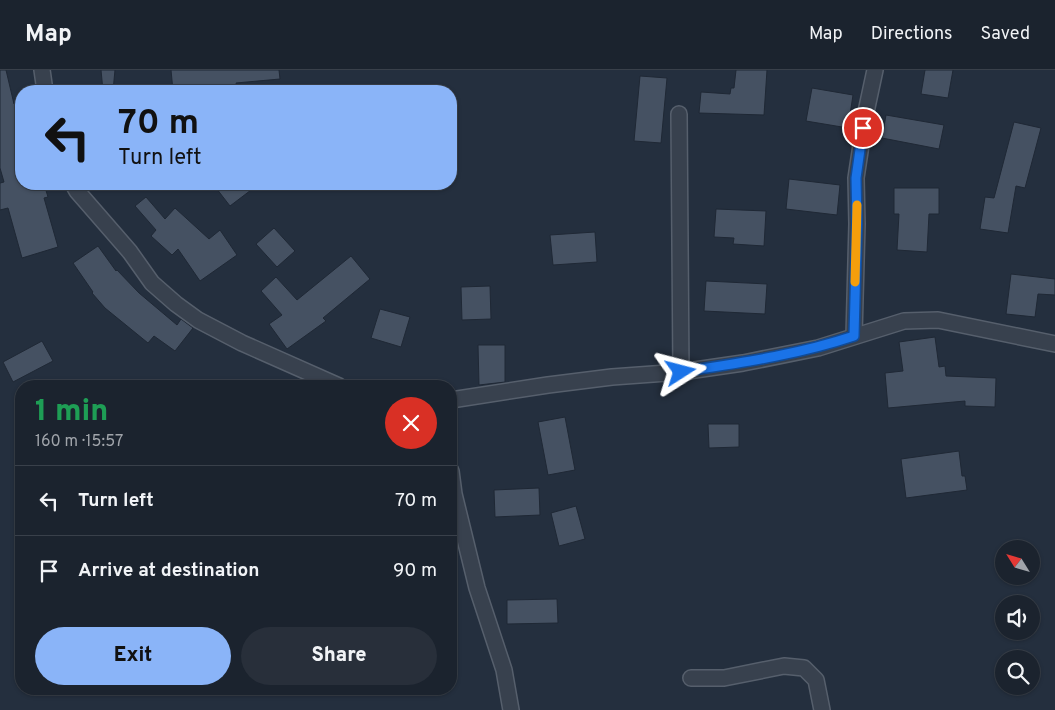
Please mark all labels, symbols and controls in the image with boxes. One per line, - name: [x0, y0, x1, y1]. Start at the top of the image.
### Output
- text: Map: [25, 20, 72, 50]
- text: Map: [809, 23, 843, 46]
- text: Directions: [871, 23, 953, 46]
- text: Saved: [981, 23, 1030, 46]
- text: 70 m: [118, 102, 199, 146]
- icon: left: [35, 105, 100, 170]
- pin: [842, 107, 884, 149]
- icon: arrive: [849, 114, 877, 142]
- text: Turn left: [118, 145, 201, 172]
- position arrow: [654, 345, 706, 397]
- text: 1 min: [35, 394, 108, 431]
- button: close: [385, 397, 437, 449]
- text: 160 m · 15:57: [35, 432, 123, 452]
- icon: left: [35, 487, 63, 515]
- text: Turn left: [78, 489, 154, 513]
- text: 70 m: [395, 489, 437, 513]
- north arrow: [995, 540, 1040, 585]
- map controls: [995, 540, 1040, 695]
- icon: arrive: [35, 557, 63, 585]
- text: Arrive at destination: [78, 559, 259, 583]
- text: 90 m: [393, 559, 437, 583]
- button: sound: [995, 595, 1040, 640]
- button: Exit: [35, 627, 231, 685]
- button: Share: [241, 627, 437, 685]
- button: search: [995, 650, 1040, 695]

